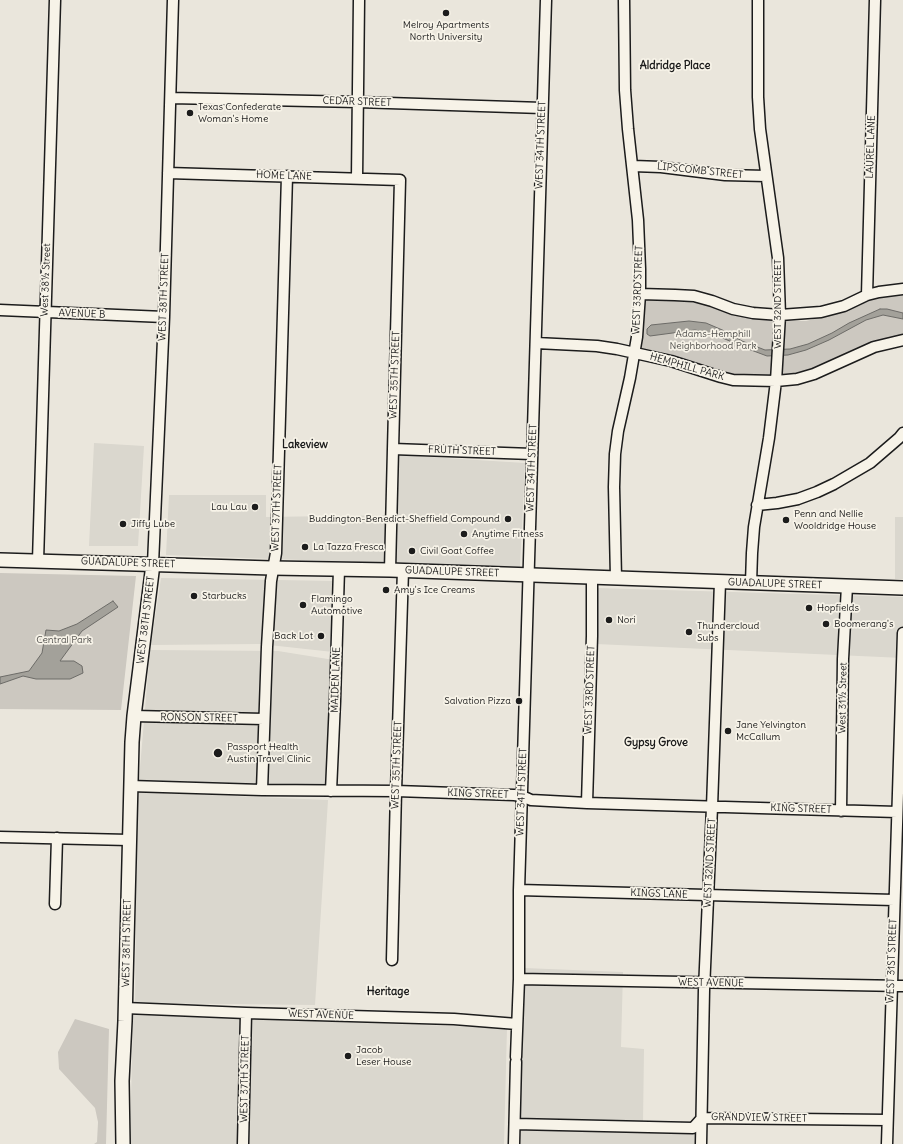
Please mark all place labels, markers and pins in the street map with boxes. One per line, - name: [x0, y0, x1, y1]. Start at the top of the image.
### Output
- marker: Melroy Apartments North University: [441, 8, 451, 18]
- place label: Melroy Apartments North University: [403, 19, 489, 42]
- place label: Texas Confederate Woman's Home: [198, 101, 281, 124]
- marker: Texas Confederate Woman's Home: [185, 108, 195, 118]
- place label: Lau Lau: [211, 501, 247, 513]
- marker: Lau Lau: [250, 502, 260, 512]
- place label: Penn and Nellie Wooldridge House: [794, 508, 876, 532]
- place label: Buddington-Benedict-Sheffield Compound: [309, 513, 500, 525]
- marker: Buddington-Benedict-Sheffield Compound: [503, 514, 513, 524]
- marker: Penn and Nellie Wooldridge House: [781, 515, 791, 525]
- place label: Jiffy Lube: [131, 518, 175, 530]
- marker: Jiffy Lube: [118, 519, 128, 529]
- place label: Anytime Fitness: [472, 528, 544, 540]
- marker: Anytime Fitness: [459, 529, 469, 539]
- place label: La Tazza Fresca: [313, 541, 384, 553]
- marker: La Tazza Fresca: [300, 542, 310, 552]
- place label: Civil Goat Coffee: [420, 545, 494, 557]
- marker: Civil Goat Coffee: [407, 546, 417, 556]
- place label: Amy's Ice Creams: [394, 584, 475, 596]
- marker: Amy's Ice Creams: [381, 585, 391, 595]
- place label: Starbucks: [202, 590, 247, 602]
- marker: Starbucks: [189, 591, 199, 601]
- place label: Flamingo Automotive: [311, 593, 362, 616]
- marker: Flamingo Automotive: [298, 600, 308, 610]
- place label: Hopfields: [817, 602, 859, 614]
- marker: Hopfields: [804, 603, 814, 613]
- place label: Nori: [617, 614, 636, 626]
- marker: Nori: [604, 615, 614, 625]
- place label: Boomerang's: [834, 618, 893, 630]
- marker: Boomerang's: [821, 619, 831, 629]
- place label: Thundercloud Subs: [697, 620, 759, 644]
- marker: Thundercloud Subs: [684, 627, 694, 637]
- place label: Back Lot: [274, 630, 313, 642]
- marker: Back Lot: [316, 631, 326, 641]
- place label: Salvation Pizza: [444, 695, 511, 707]
- marker: Salvation Pizza: [514, 696, 524, 706]
- place label: Jane Yelvington McCallum: [736, 719, 806, 742]
- marker: Jane Yelvington McCallum: [723, 726, 733, 736]
- place label: Passport Health Austin Travel Clinic: [227, 741, 311, 764]
- marker: Passport Health Austin Travel Clinic: [212, 747, 224, 759]
- place label: Jacob Leser House: [356, 1044, 411, 1068]
- marker: Jacob Leser House: [343, 1051, 353, 1061]

